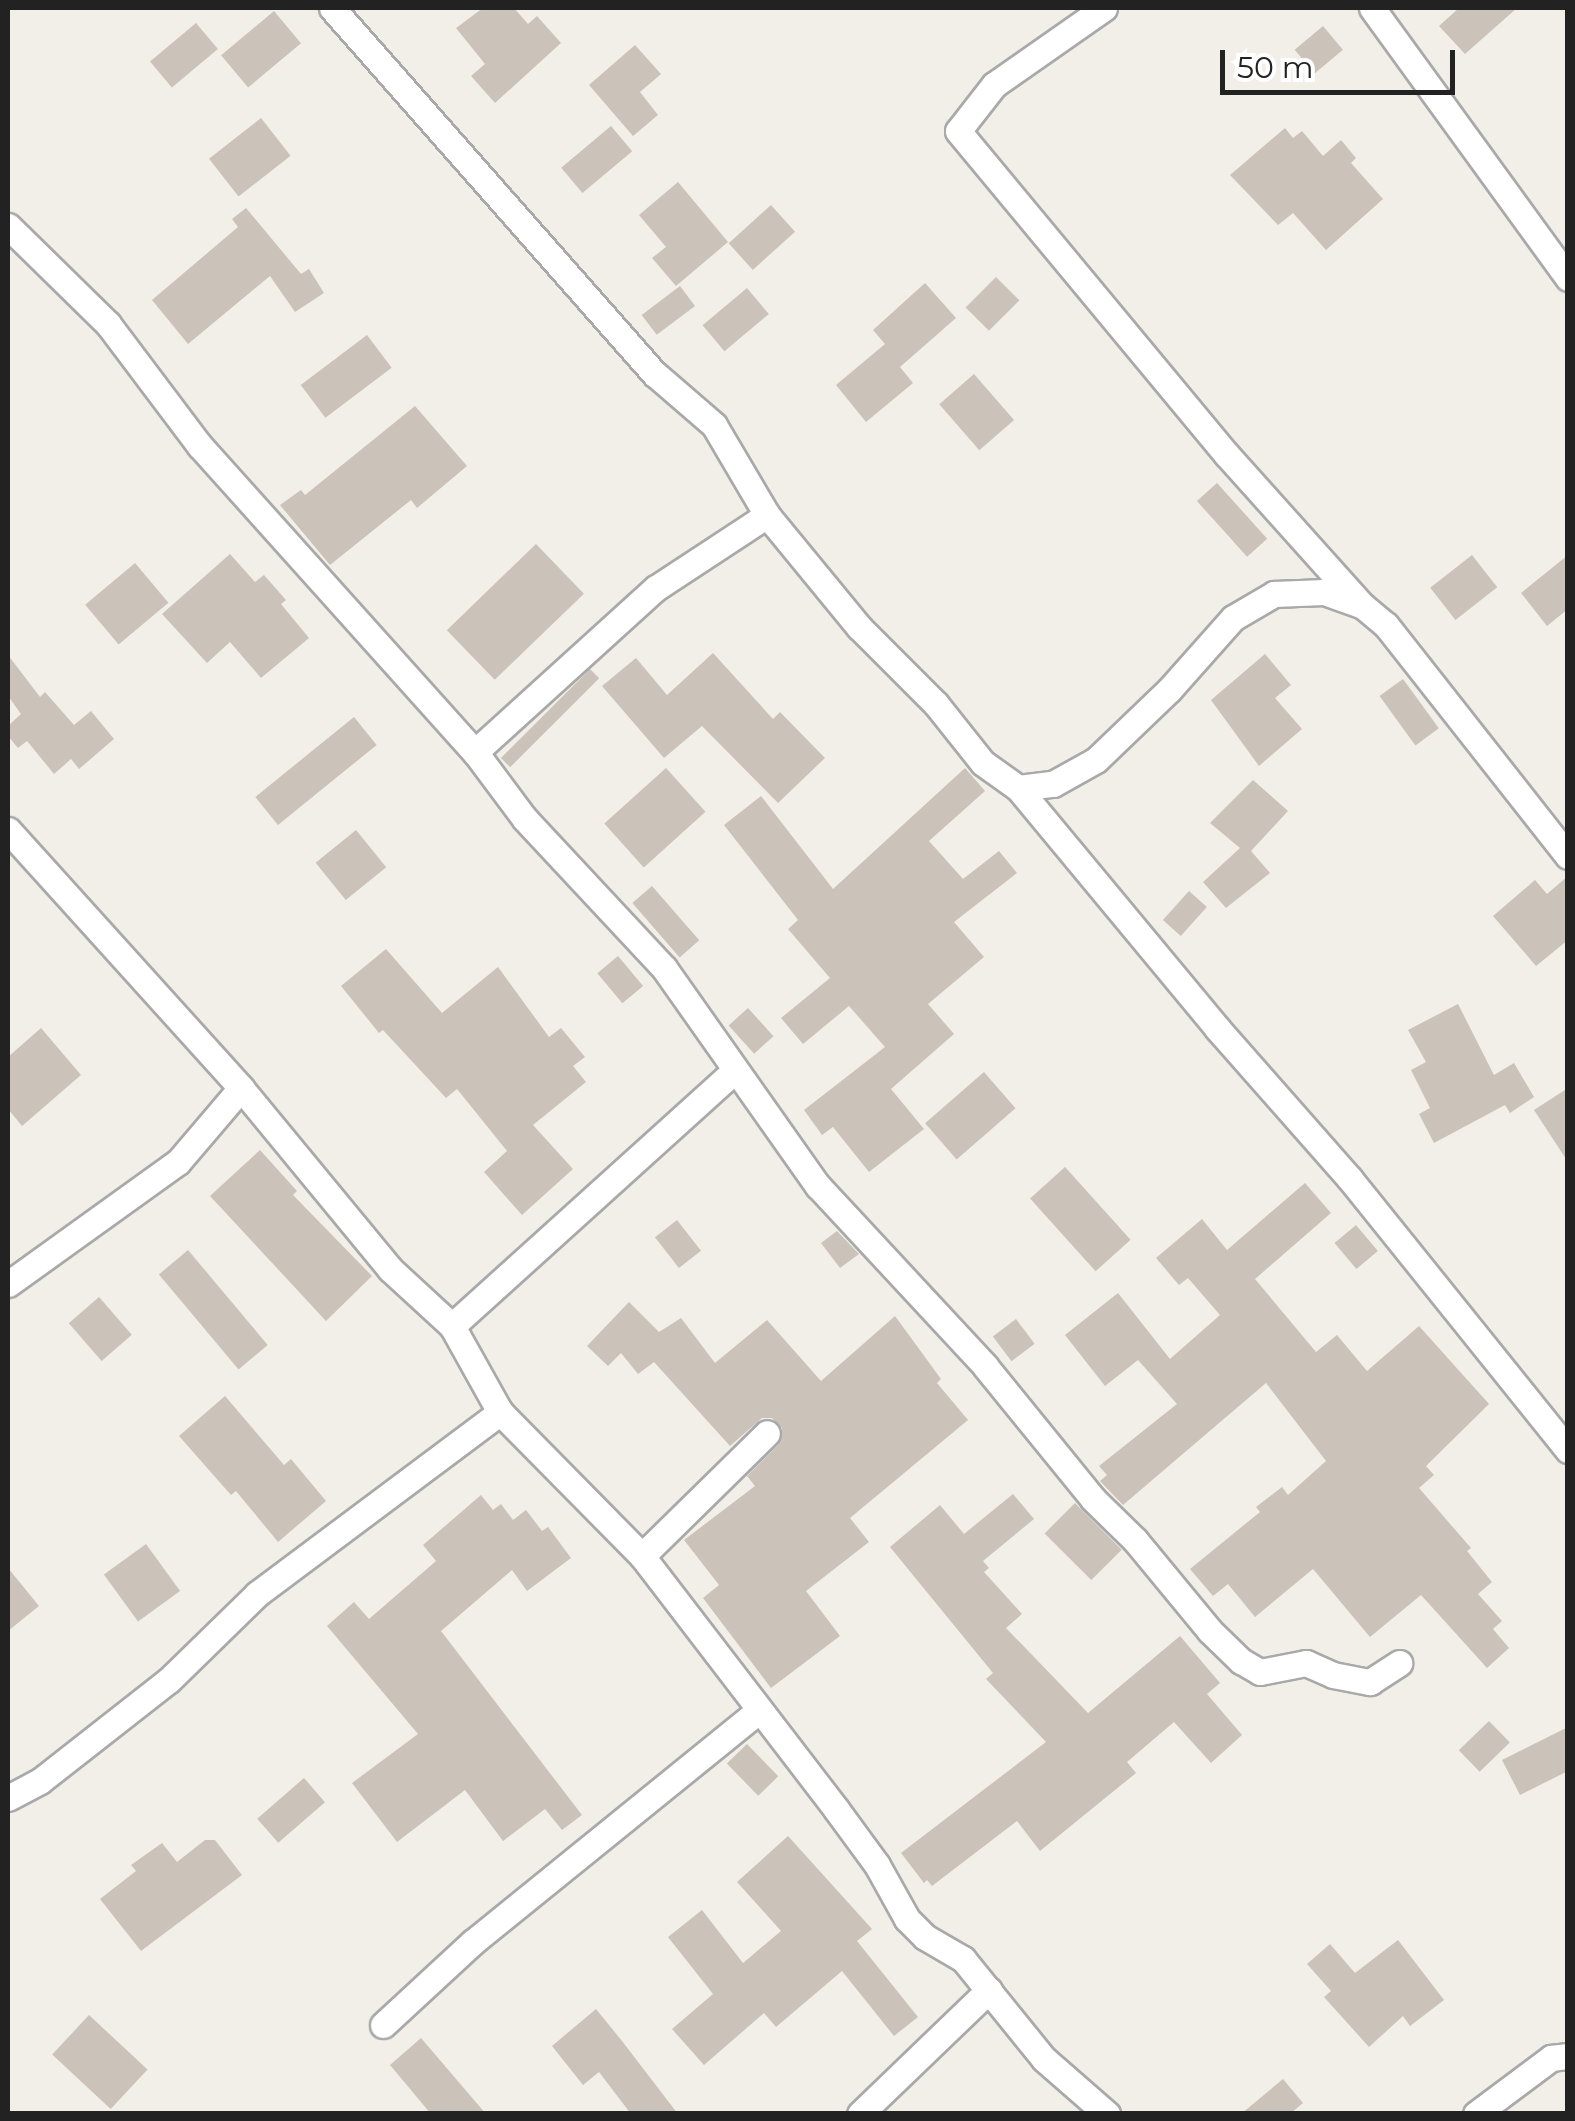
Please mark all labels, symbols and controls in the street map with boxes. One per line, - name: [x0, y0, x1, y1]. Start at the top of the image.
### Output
- scale bar: [1225, 30, 1460, 92]
- text: 50 m: [1237, 49, 1314, 86]

